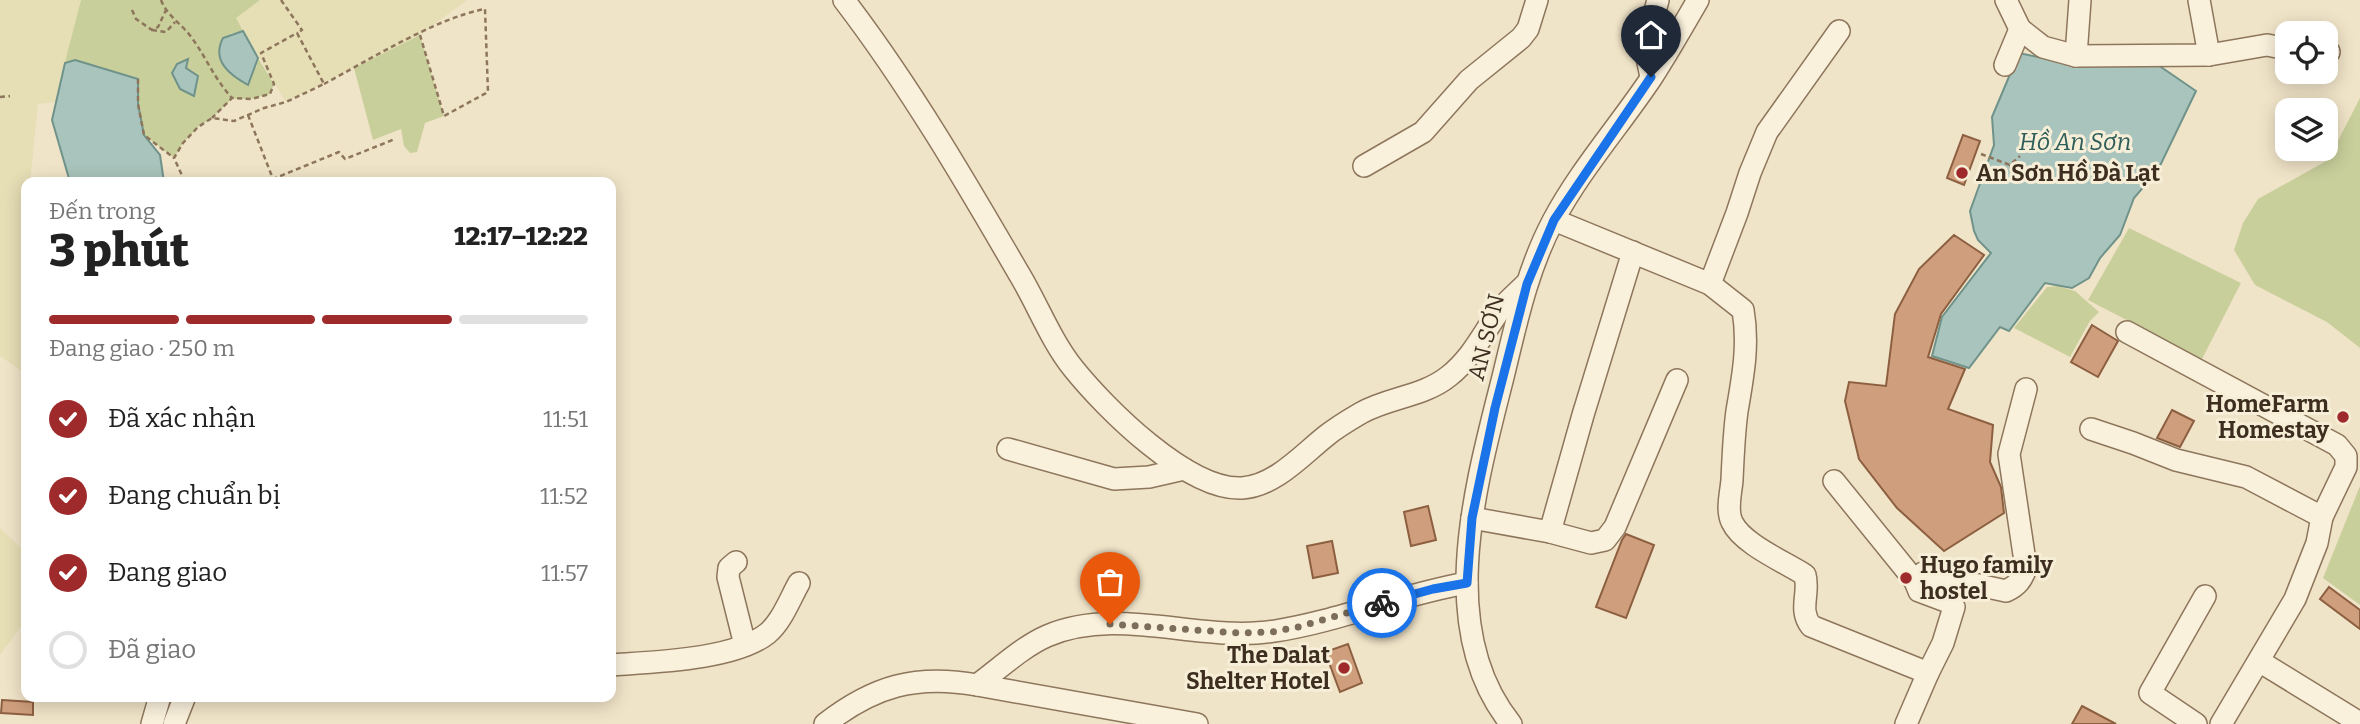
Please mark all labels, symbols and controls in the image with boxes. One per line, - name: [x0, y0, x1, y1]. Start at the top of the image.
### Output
- pin: [1621, 5, 1681, 77]
- icon: home: [1632, 16, 1670, 54]
- map controls: [2275, 21, 2338, 161]
- button: locate: [2275, 21, 2338, 84]
- button: layers: [2275, 98, 2338, 161]
- water label: Hồ An Sơn: [2019, 128, 2131, 156]
- place label: An Sơn Hồ Đà Lạt: [1976, 158, 2160, 187]
- marker: An Sơn Hồ Đà Lạt: [1954, 165, 1970, 181]
- text: Đến trong: [49, 197, 156, 225]
- text: 12:17–12:22: [454, 221, 588, 252]
- text: 3 phút: [49, 223, 189, 278]
- street label: AN SƠN: [1462, 291, 1510, 383]
- text: Đang giao · 250 m: [49, 334, 235, 362]
- place label: HomeFarm Homestay: [2205, 390, 2329, 444]
- icon: check: [49, 400, 87, 438]
- text: Đã xác nhận: [108, 403, 255, 434]
- text: 11:51: [543, 405, 588, 433]
- marker: HomeFarm Homestay: [2335, 409, 2351, 425]
- icon: check: [49, 477, 87, 515]
- text: Đang chuẩn bị: [108, 480, 280, 511]
- text: 11:52: [540, 482, 588, 510]
- place label: Hugo family hostel: [1920, 551, 2053, 605]
- pin: [1080, 552, 1140, 624]
- icon: check: [49, 554, 87, 592]
- text: Đang giao: [108, 557, 227, 588]
- text: 11:57: [541, 559, 588, 587]
- icon: bag: [1091, 563, 1129, 601]
- courier: [1347, 568, 1417, 638]
- marker: Hugo family hostel: [1898, 570, 1914, 586]
- icon: bike: [1363, 584, 1401, 622]
- text: Đã giao: [108, 634, 196, 665]
- place label: The Dalat Shelter Hotel: [1186, 641, 1330, 695]
- marker: The Dalat Shelter Hotel: [1336, 660, 1352, 676]

